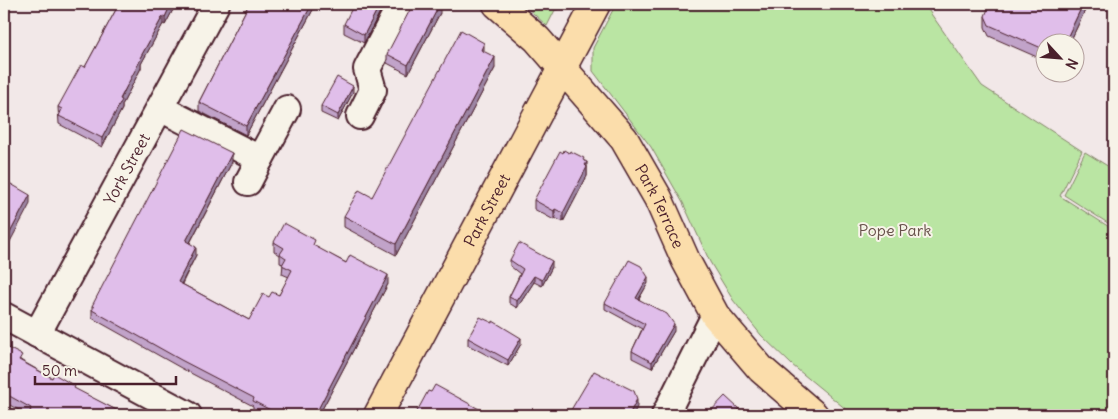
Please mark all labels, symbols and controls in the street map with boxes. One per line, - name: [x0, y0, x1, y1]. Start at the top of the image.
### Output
- north arrow: [1036, 32, 1086, 82]
- text: N: [1061, 55, 1082, 72]
- street label: York Street: [99, 129, 154, 208]
- street label: Park Terrace: [631, 161, 689, 251]
- street label: Park Street: [459, 170, 514, 250]
- park label: Pope Park: [859, 220, 931, 240]
- scale bar: [35, 354, 176, 386]
- text: 50 m: [42, 361, 77, 380]

